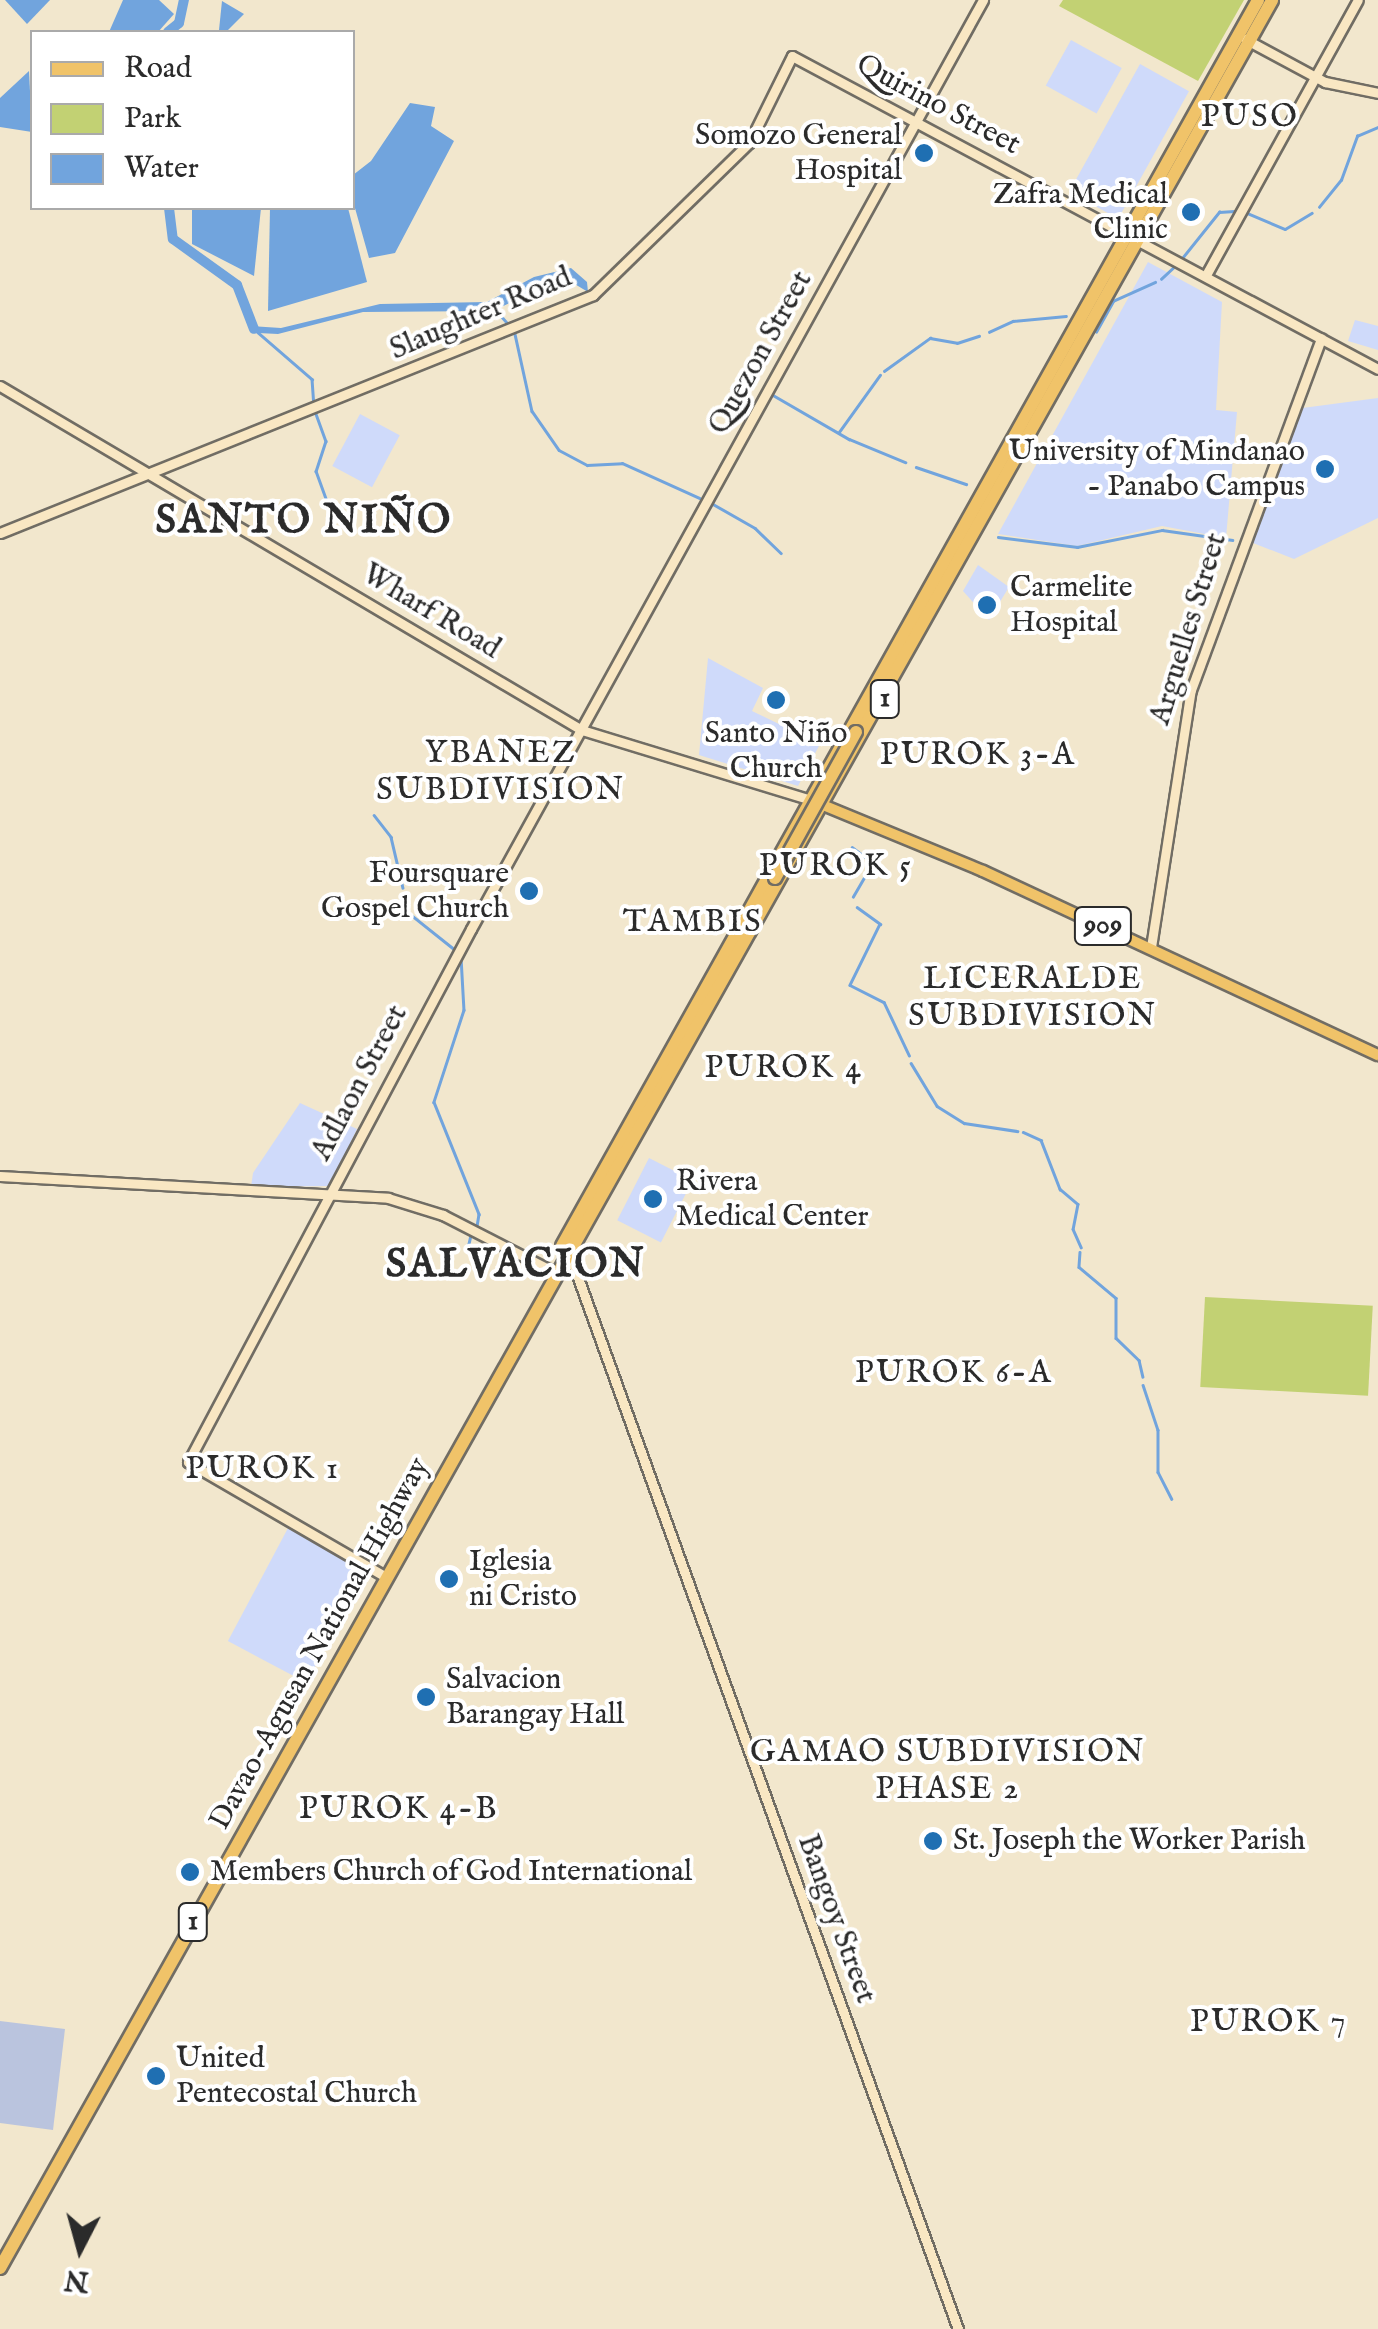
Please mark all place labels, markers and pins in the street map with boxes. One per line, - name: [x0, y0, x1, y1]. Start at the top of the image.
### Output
- place label: Somozo General Hospital: [695, 118, 902, 188]
- marker: Somozo General Hospital: [911, 140, 937, 166]
- place label: Zafra Medical Clinic: [993, 177, 1168, 248]
- marker: Zafra Medical Clinic: [1178, 199, 1204, 225]
- place label: University of Mindanao - Panabo Campus: [1009, 434, 1305, 504]
- marker: University of Mindanao - Panabo Campus: [1314, 458, 1336, 480]
- place label: Carmelite Hospital: [1010, 570, 1132, 640]
- marker: Carmelite Hospital: [974, 592, 1000, 618]
- marker: Santo Niño Church: [765, 689, 787, 711]
- place label: Santo Niño Church: [704, 716, 848, 786]
- place label: Foursquare Gospel Church: [321, 856, 509, 926]
- marker: Foursquare Gospel Church: [518, 880, 540, 902]
- place label: Rivera Medical Center: [676, 1164, 868, 1234]
- marker: Rivera Medical Center: [640, 1186, 666, 1212]
- place label: Iglesia ni Cristo: [469, 1544, 577, 1614]
- marker: Iglesia ni Cristo: [438, 1568, 460, 1590]
- place label: Salvacion Barangay Hall: [446, 1662, 624, 1732]
- marker: Salvacion Barangay Hall: [415, 1686, 437, 1708]
- place label: St. Joseph the Worker Parish: [953, 1823, 1306, 1859]
- marker: St. Joseph the Worker Parish: [922, 1830, 944, 1852]
- place label: Members Church of God International: [210, 1854, 692, 1890]
- marker: Members Church of God International: [179, 1861, 201, 1883]
- place label: United Pentecostal Church: [176, 2041, 417, 2112]
- marker: United Pentecostal Church: [145, 2065, 167, 2087]

